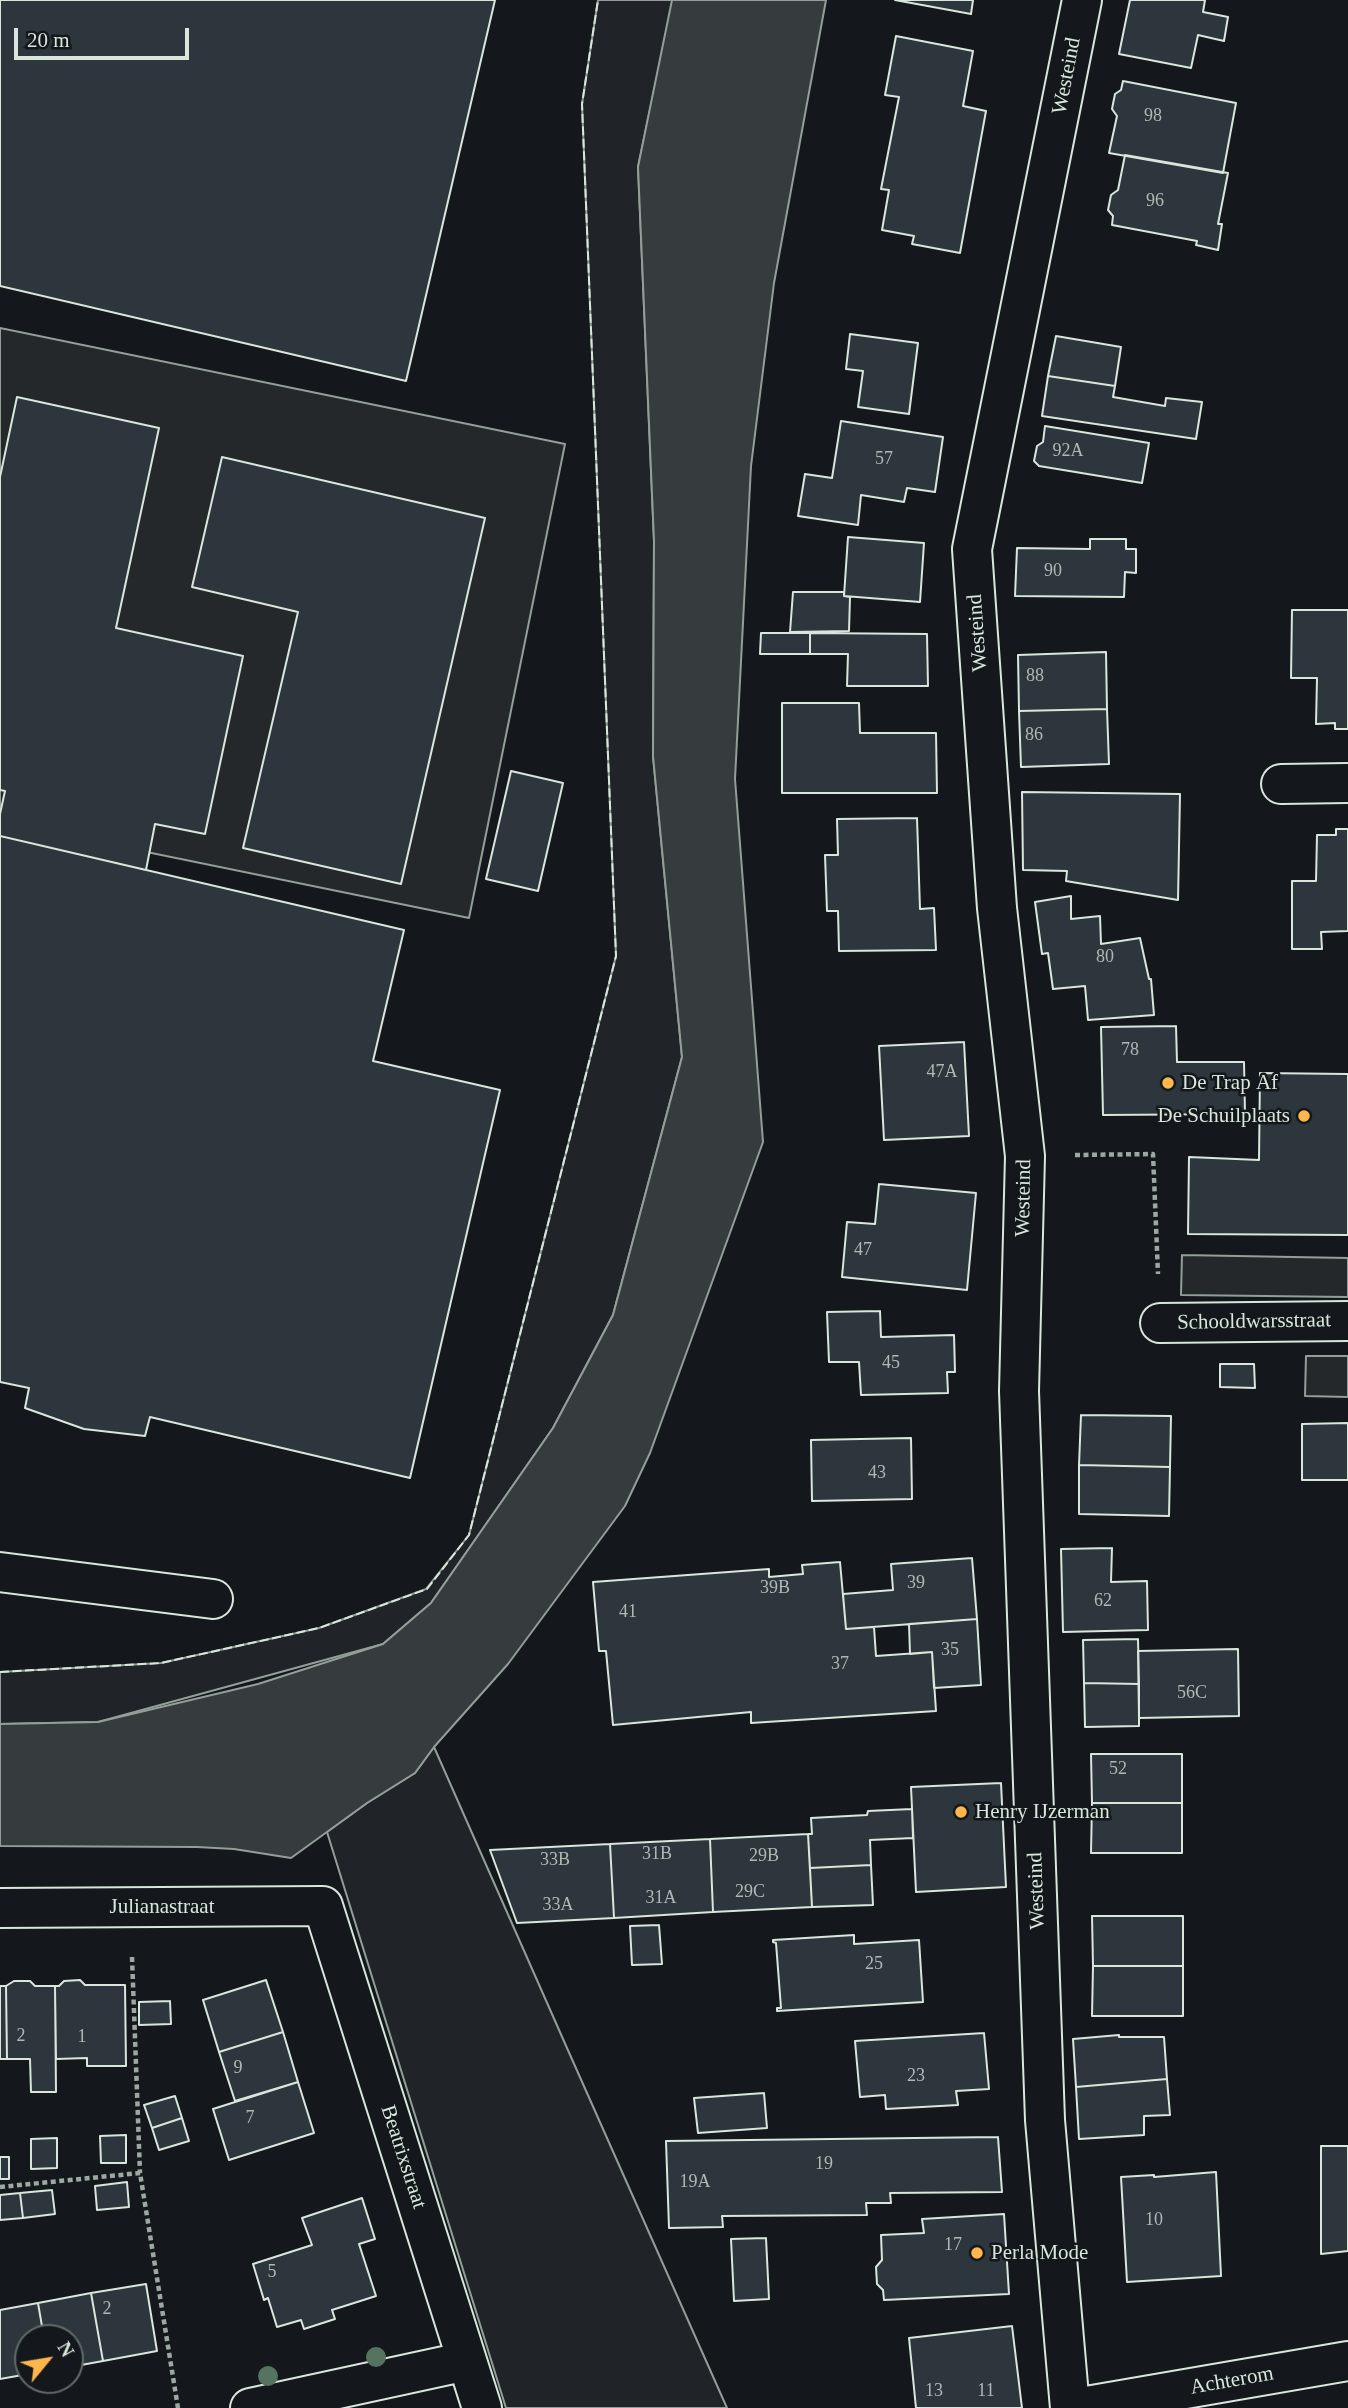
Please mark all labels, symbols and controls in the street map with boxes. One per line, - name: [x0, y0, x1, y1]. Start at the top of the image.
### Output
- scale bar: [18, 14, 192, 58]
- text: 20 m: [27, 28, 70, 52]
- street label: Westeind: [1047, 35, 1087, 117]
- house number: 98: [1144, 105, 1162, 127]
- house number: 96: [1146, 190, 1164, 212]
- house number: 92A: [1053, 440, 1083, 462]
- house number: 57: [875, 448, 893, 470]
- house number: 90: [1044, 560, 1062, 582]
- street label: Westeind: [963, 593, 993, 673]
- house number: 88: [1026, 665, 1044, 687]
- house number: 86: [1025, 724, 1043, 746]
- house number: 80: [1096, 946, 1114, 968]
- house number: 78: [1121, 1039, 1139, 1061]
- house number: 47A: [927, 1061, 957, 1083]
- place label: De Trap Af: [1182, 1070, 1278, 1096]
- marker: De Trap Af: [1160, 1075, 1176, 1091]
- place label: De Schuilplaats: [1158, 1103, 1290, 1129]
- marker: De Schuilplaats: [1296, 1108, 1312, 1124]
- street label: Westeind: [1011, 1159, 1037, 1237]
- house number: 47: [854, 1239, 872, 1261]
- street label: Schooldwarsstraat: [1177, 1308, 1331, 1336]
- house number: 45: [882, 1352, 900, 1374]
- house number: 43: [868, 1462, 886, 1484]
- house number: 39: [907, 1572, 925, 1594]
- house number: 39B: [760, 1577, 790, 1599]
- house number: 62: [1094, 1590, 1112, 1612]
- house number: 41: [619, 1601, 637, 1623]
- house number: 35: [941, 1639, 959, 1661]
- house number: 37: [831, 1653, 849, 1675]
- house number: 56C: [1177, 1682, 1207, 1704]
- house number: 52: [1109, 1758, 1127, 1780]
- place label: Henry IJzerman: [975, 1799, 1110, 1825]
- marker: Henry IJzerman: [953, 1804, 969, 1820]
- house number: 31B: [642, 1843, 672, 1865]
- house number: 29B: [749, 1845, 779, 1867]
- house number: 33B: [540, 1849, 570, 1871]
- street label: Westeind: [1023, 1852, 1051, 1930]
- house number: 29C: [735, 1881, 765, 1903]
- house number: 31A: [646, 1887, 676, 1909]
- street label: Julianastraat: [110, 1894, 214, 1920]
- house number: 33A: [543, 1894, 573, 1916]
- house number: 25: [865, 1953, 883, 1975]
- house number: 2: [16, 2025, 26, 2047]
- house number: 1: [78, 2026, 86, 2048]
- house number: 9: [233, 2057, 243, 2079]
- house number: 23: [907, 2065, 925, 2087]
- street label: Beatrixstraat: [374, 2102, 432, 2212]
- house number: 7: [246, 2107, 255, 2129]
- house number: 19: [815, 2153, 833, 2175]
- house number: 19A: [680, 2171, 710, 2193]
- house number: 10: [1145, 2209, 1163, 2231]
- house number: 17: [944, 2234, 962, 2256]
- place label: Perla Mode: [991, 2240, 1088, 2266]
- marker: Perla Mode: [969, 2245, 985, 2261]
- house number: 5: [267, 2261, 276, 2283]
- house number: 2: [103, 2298, 112, 2320]
- north arrow: [14, 2324, 84, 2394]
- text: N: [53, 2338, 78, 2360]
- street label: Achterom: [1188, 2361, 1276, 2401]
- house number: 13: [925, 2380, 943, 2402]
- house number: 11: [977, 2380, 995, 2402]

